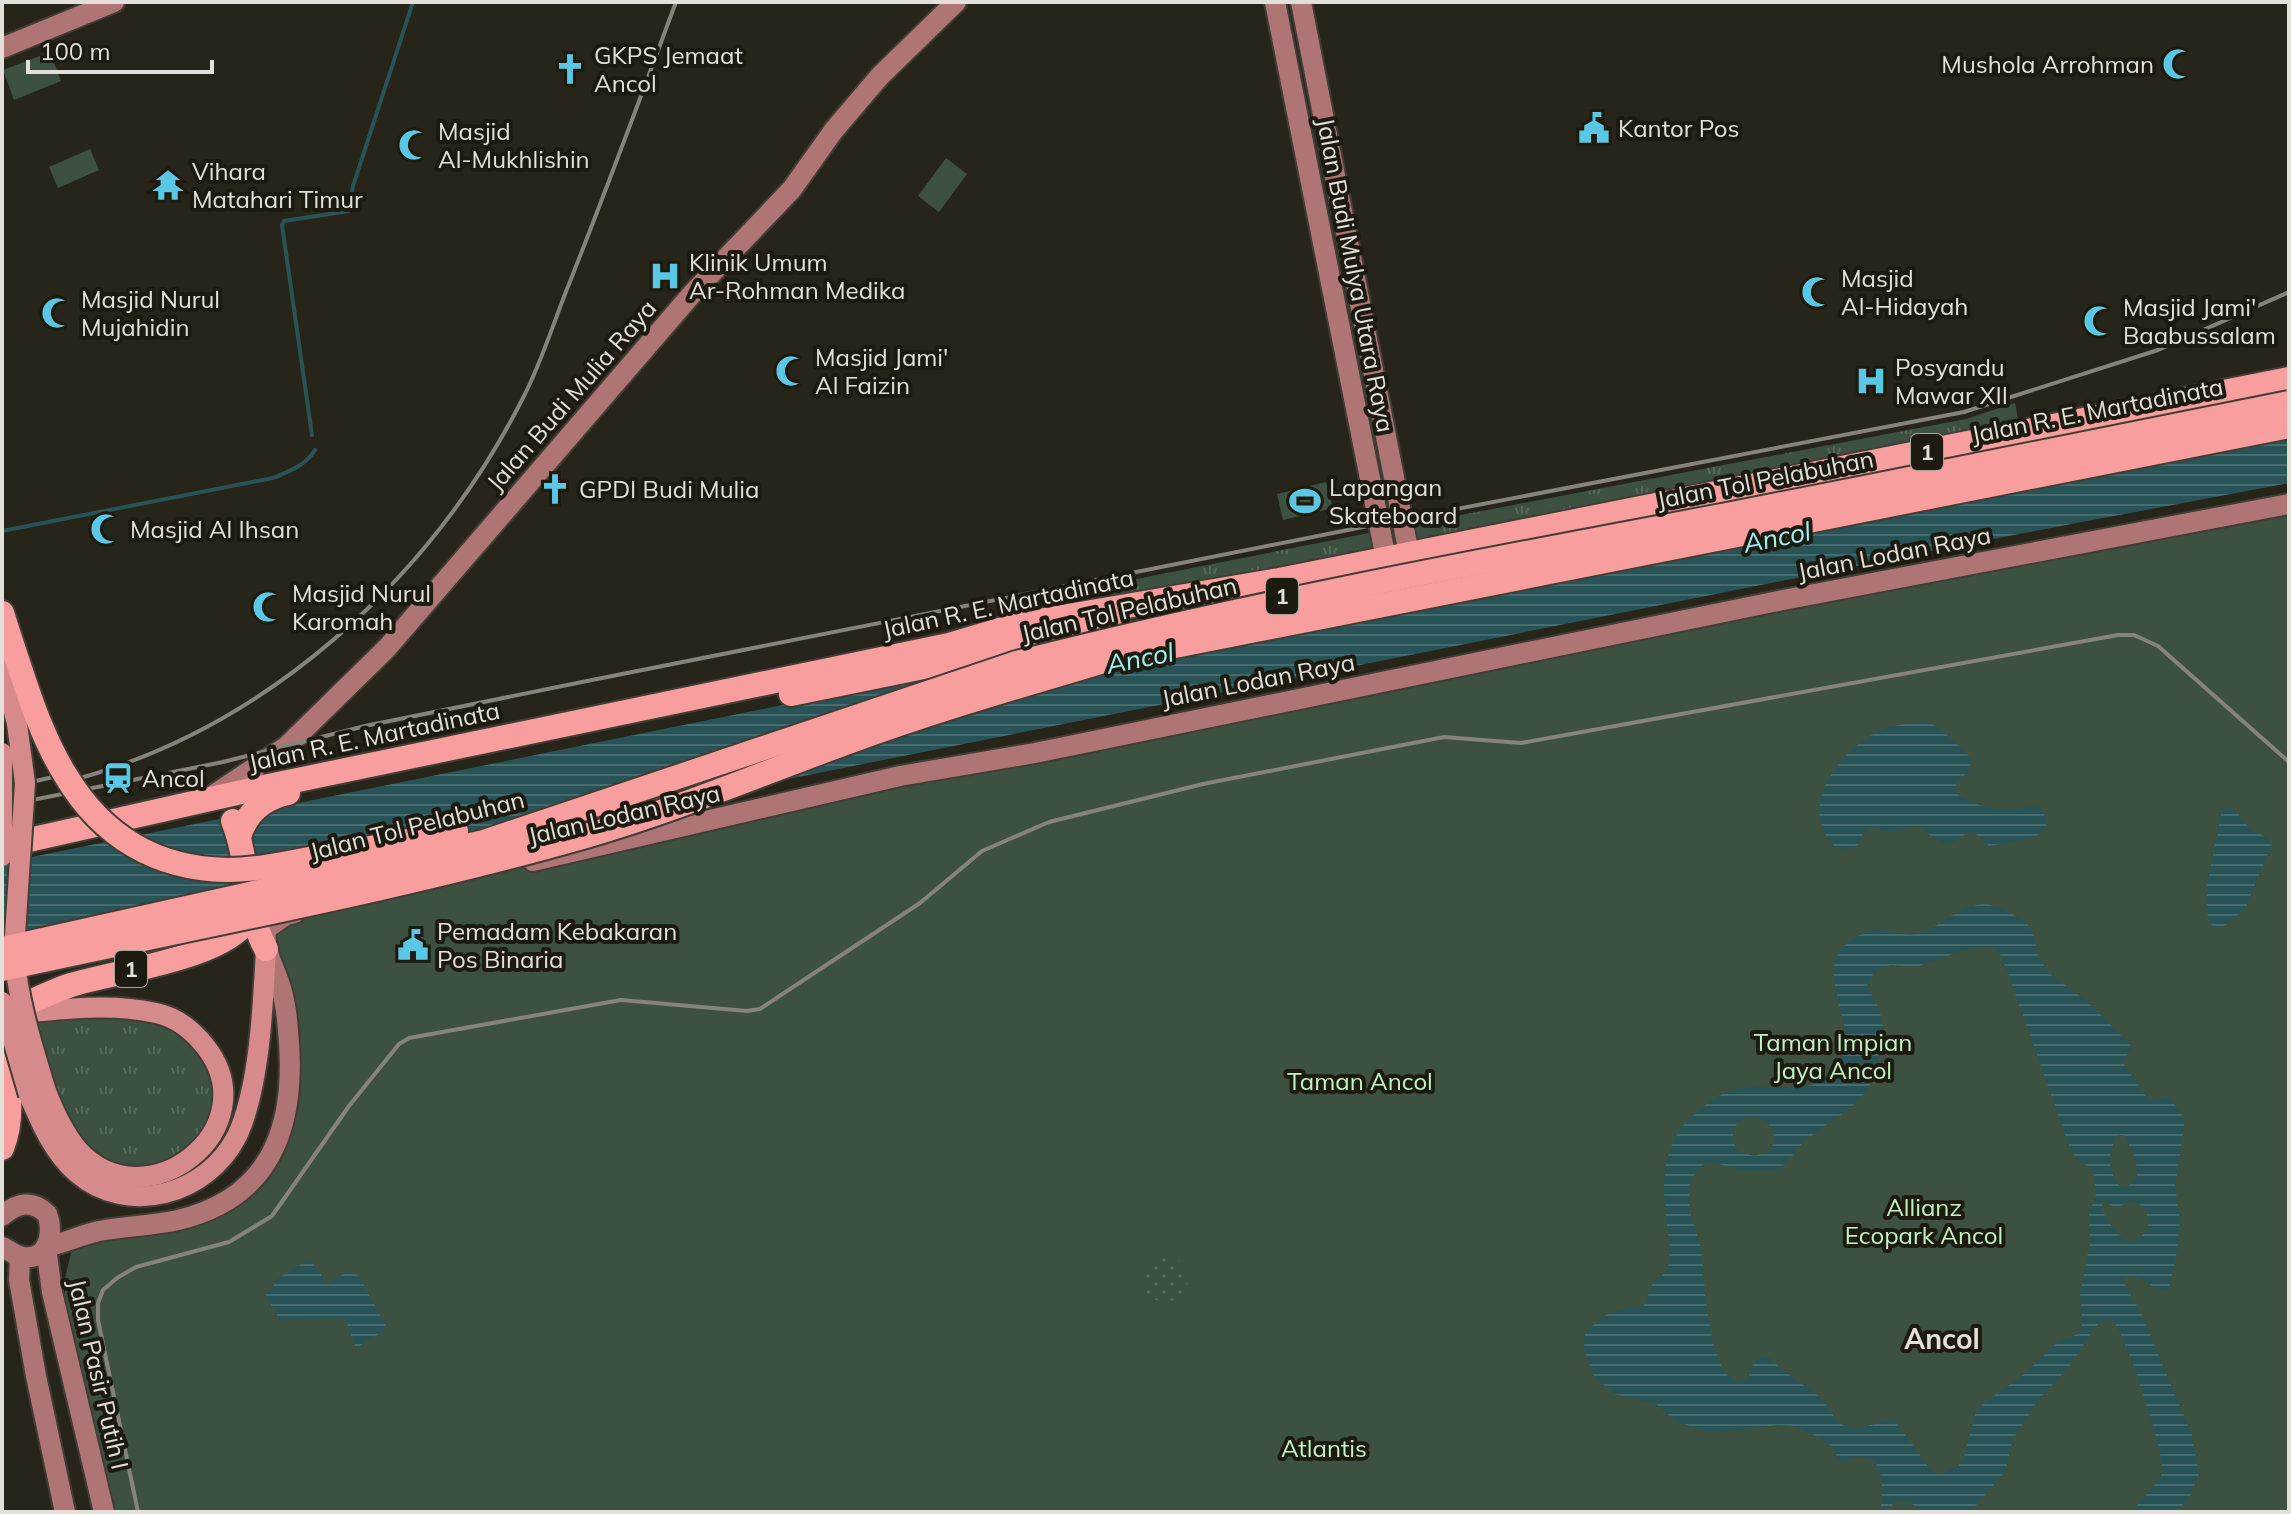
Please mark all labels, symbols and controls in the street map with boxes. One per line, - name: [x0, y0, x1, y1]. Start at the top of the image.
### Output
- scale bar: [28, 24, 212, 74]
- text: 100 m: [40, 36, 111, 66]
- place label: GKPS Jemaat Ancol: [594, 40, 743, 98]
- mosque icon: Mushola Arrohman: [2161, 47, 2195, 81]
- place label: Mushola Arrohman: [1941, 49, 2154, 79]
- church icon: GKPS Jemaat Ancol: [553, 52, 587, 86]
- public building icon: Kantor Pos: [1577, 111, 1611, 145]
- place label: Kantor Pos: [1618, 113, 1739, 143]
- street label: Jalan Budi Mulya Utara Raya: [1311, 115, 1401, 435]
- place label: Masjid Al-Mukhlishin: [438, 116, 590, 174]
- mosque icon: Masjid Al-Mukhlishin: [397, 128, 431, 162]
- place label: Vihara Matahari Timur: [192, 156, 363, 214]
- temple icon: Vihara Matahari Timur: [151, 168, 185, 202]
- place label: Klinik Umum Ar-Rohman Medika: [689, 247, 905, 305]
- hospital icon: Klinik Umum Ar-Rohman Medika: [648, 259, 682, 293]
- place label: Masjid Al-Hidayah: [1841, 263, 1968, 321]
- mosque icon: Masjid Al-Hidayah: [1800, 275, 1834, 309]
- place label: Masjid Nurul Mujahidin: [81, 284, 220, 342]
- place label: Masjid Jami' Baabussalam: [2123, 292, 2276, 350]
- street label: Jalan Budi Mulia Raya: [480, 293, 662, 497]
- mosque icon: Masjid Nurul Mujahidin: [40, 296, 74, 330]
- mosque icon: Masjid Jami' Baabussalam: [2082, 304, 2116, 338]
- place label: Masjid Jami' Al Faizin: [815, 342, 948, 400]
- place label: Posyandu Mawar XII: [1895, 352, 2008, 410]
- mosque icon: Masjid Jami' Al Faizin: [774, 354, 808, 388]
- hospital icon: Posyandu Mawar XII: [1854, 364, 1888, 398]
- street label: Jalan R. E. Martadinata: [1969, 371, 2225, 449]
- road number: 1: [1911, 434, 1943, 470]
- street label: Jalan Tol Pelabuhan: [1654, 443, 1876, 515]
- church icon: GPDI Budi Mulia: [538, 472, 572, 506]
- place label: Lapangan Skateboard: [1329, 472, 1457, 530]
- place label: GPDI Budi Mulia: [579, 474, 759, 504]
- sports icon: Lapangan Skateboard: [1288, 484, 1322, 518]
- mosque icon: Masjid Al Ihsan: [89, 512, 123, 546]
- place label: Masjid Al Ihsan: [130, 514, 299, 544]
- water label: Ancol: [1739, 514, 1814, 560]
- street label: Jalan Lodan Raya: [1795, 520, 1993, 586]
- street label: Jalan R. E. Martadinata: [880, 562, 1136, 644]
- street label: Jalan Tol Pelabuhan: [1018, 570, 1240, 648]
- place label: Masjid Nurul Karomah: [292, 578, 431, 636]
- road number: 1: [1266, 578, 1298, 614]
- mosque icon: Masjid Nurul Karomah: [251, 590, 285, 624]
- water label: Ancol: [1102, 635, 1177, 681]
- street label: Jalan Lodan Raya: [1159, 647, 1357, 713]
- street label: Jalan R. E. Martadinata: [246, 695, 502, 777]
- station icon: Ancol: [101, 761, 135, 795]
- place label: Ancol: [142, 763, 205, 793]
- street label: Jalan Lodan Raya: [525, 777, 723, 851]
- street label: Jalan Tol Pelabuhan: [307, 784, 527, 866]
- place label: Pemadam Kebakaran Pos Binaria: [437, 916, 677, 974]
- public building icon: Pemadam Kebakaran Pos Binaria: [396, 928, 430, 962]
- road number: 1: [115, 951, 147, 987]
- park label: Taman Impian Jaya Ancol: [1754, 1027, 1912, 1085]
- park label: Taman Ancol: [1287, 1066, 1433, 1096]
- park label: Allianz Ecopark Ancol: [1845, 1192, 2003, 1250]
- street label: Jalan Pasir Putih I: [62, 1276, 136, 1472]
- district label: Ancol: [1904, 1321, 1980, 1356]
- park label: Atlantis: [1281, 1433, 1367, 1463]

